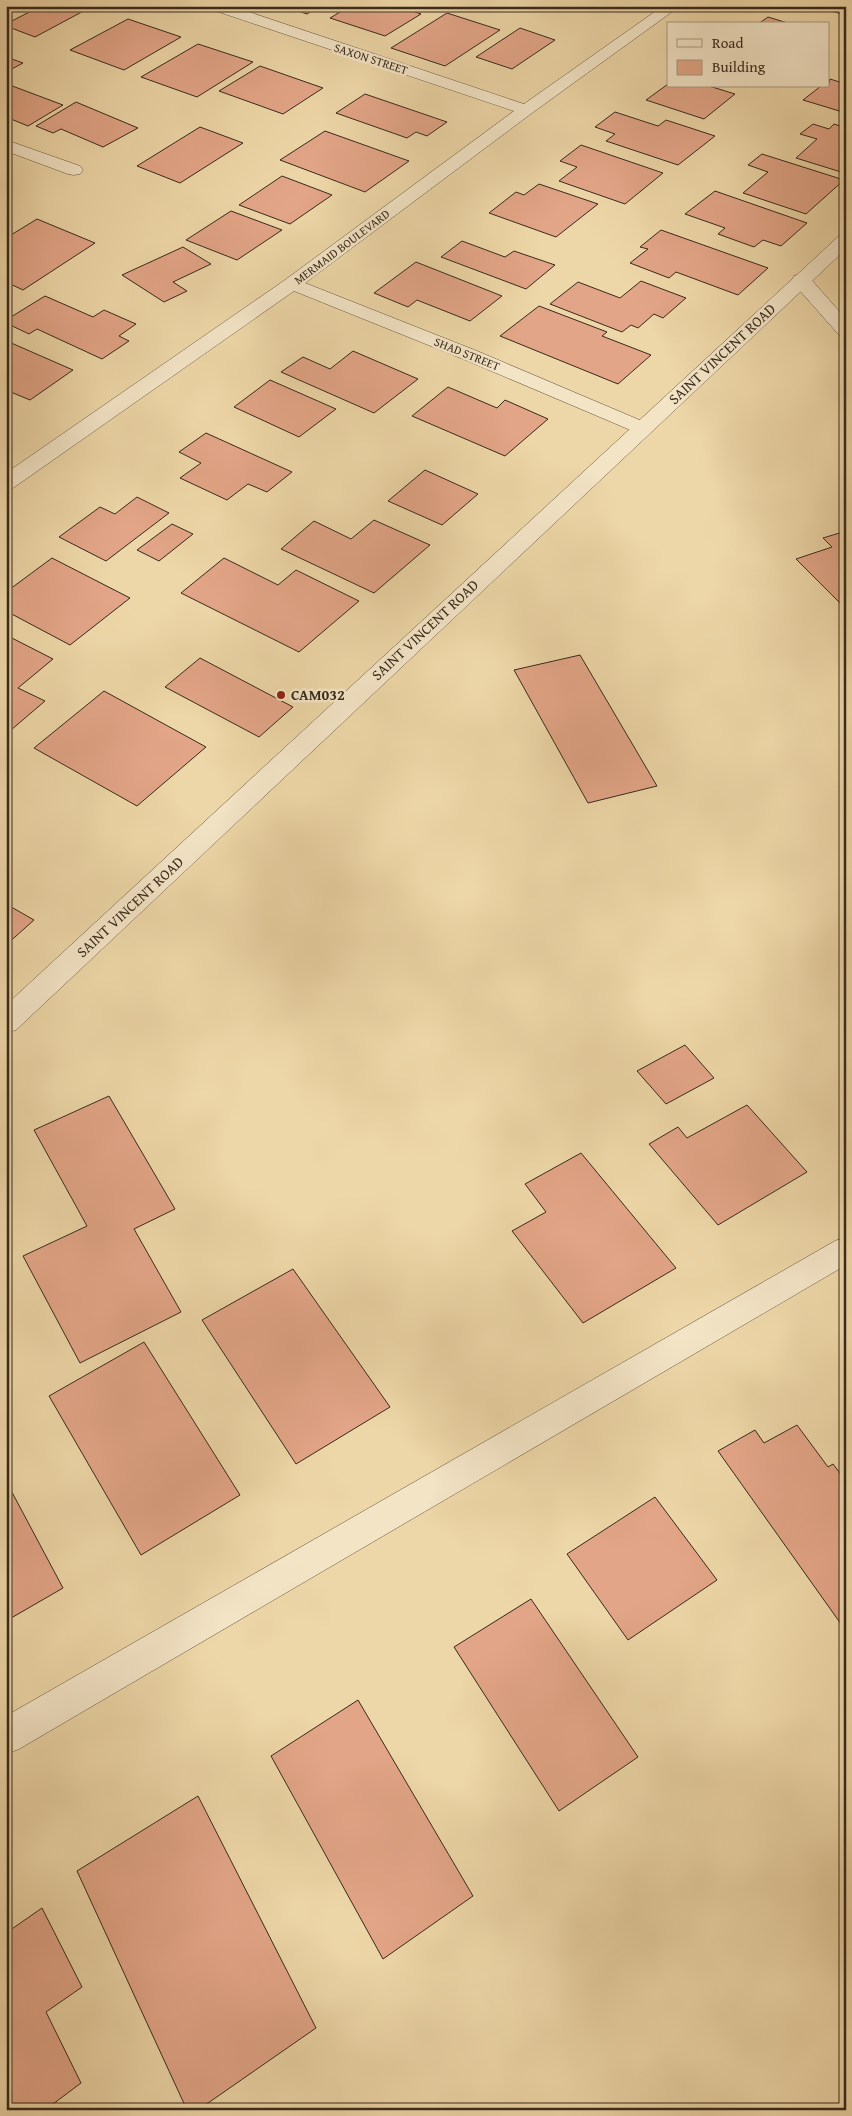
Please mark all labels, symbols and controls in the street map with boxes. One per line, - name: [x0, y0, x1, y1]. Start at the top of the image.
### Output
- legend: [667, 22, 830, 88]
- text: Road: [712, 32, 743, 53]
- street label: SAXON STREET: [332, 39, 411, 79]
- text: Building: [712, 56, 766, 77]
- street label: MERMAID BOULEVARD: [290, 205, 393, 288]
- street label: SAINT VINCENT ROAD: [663, 298, 780, 409]
- street label: SHAD STREET: [432, 333, 503, 375]
- street label: SAINT VINCENT ROAD: [366, 574, 483, 685]
- place label: CAM032: [291, 684, 345, 705]
- marker: CAM032: [275, 689, 287, 701]
- street label: SAINT VINCENT ROAD: [71, 851, 188, 962]

